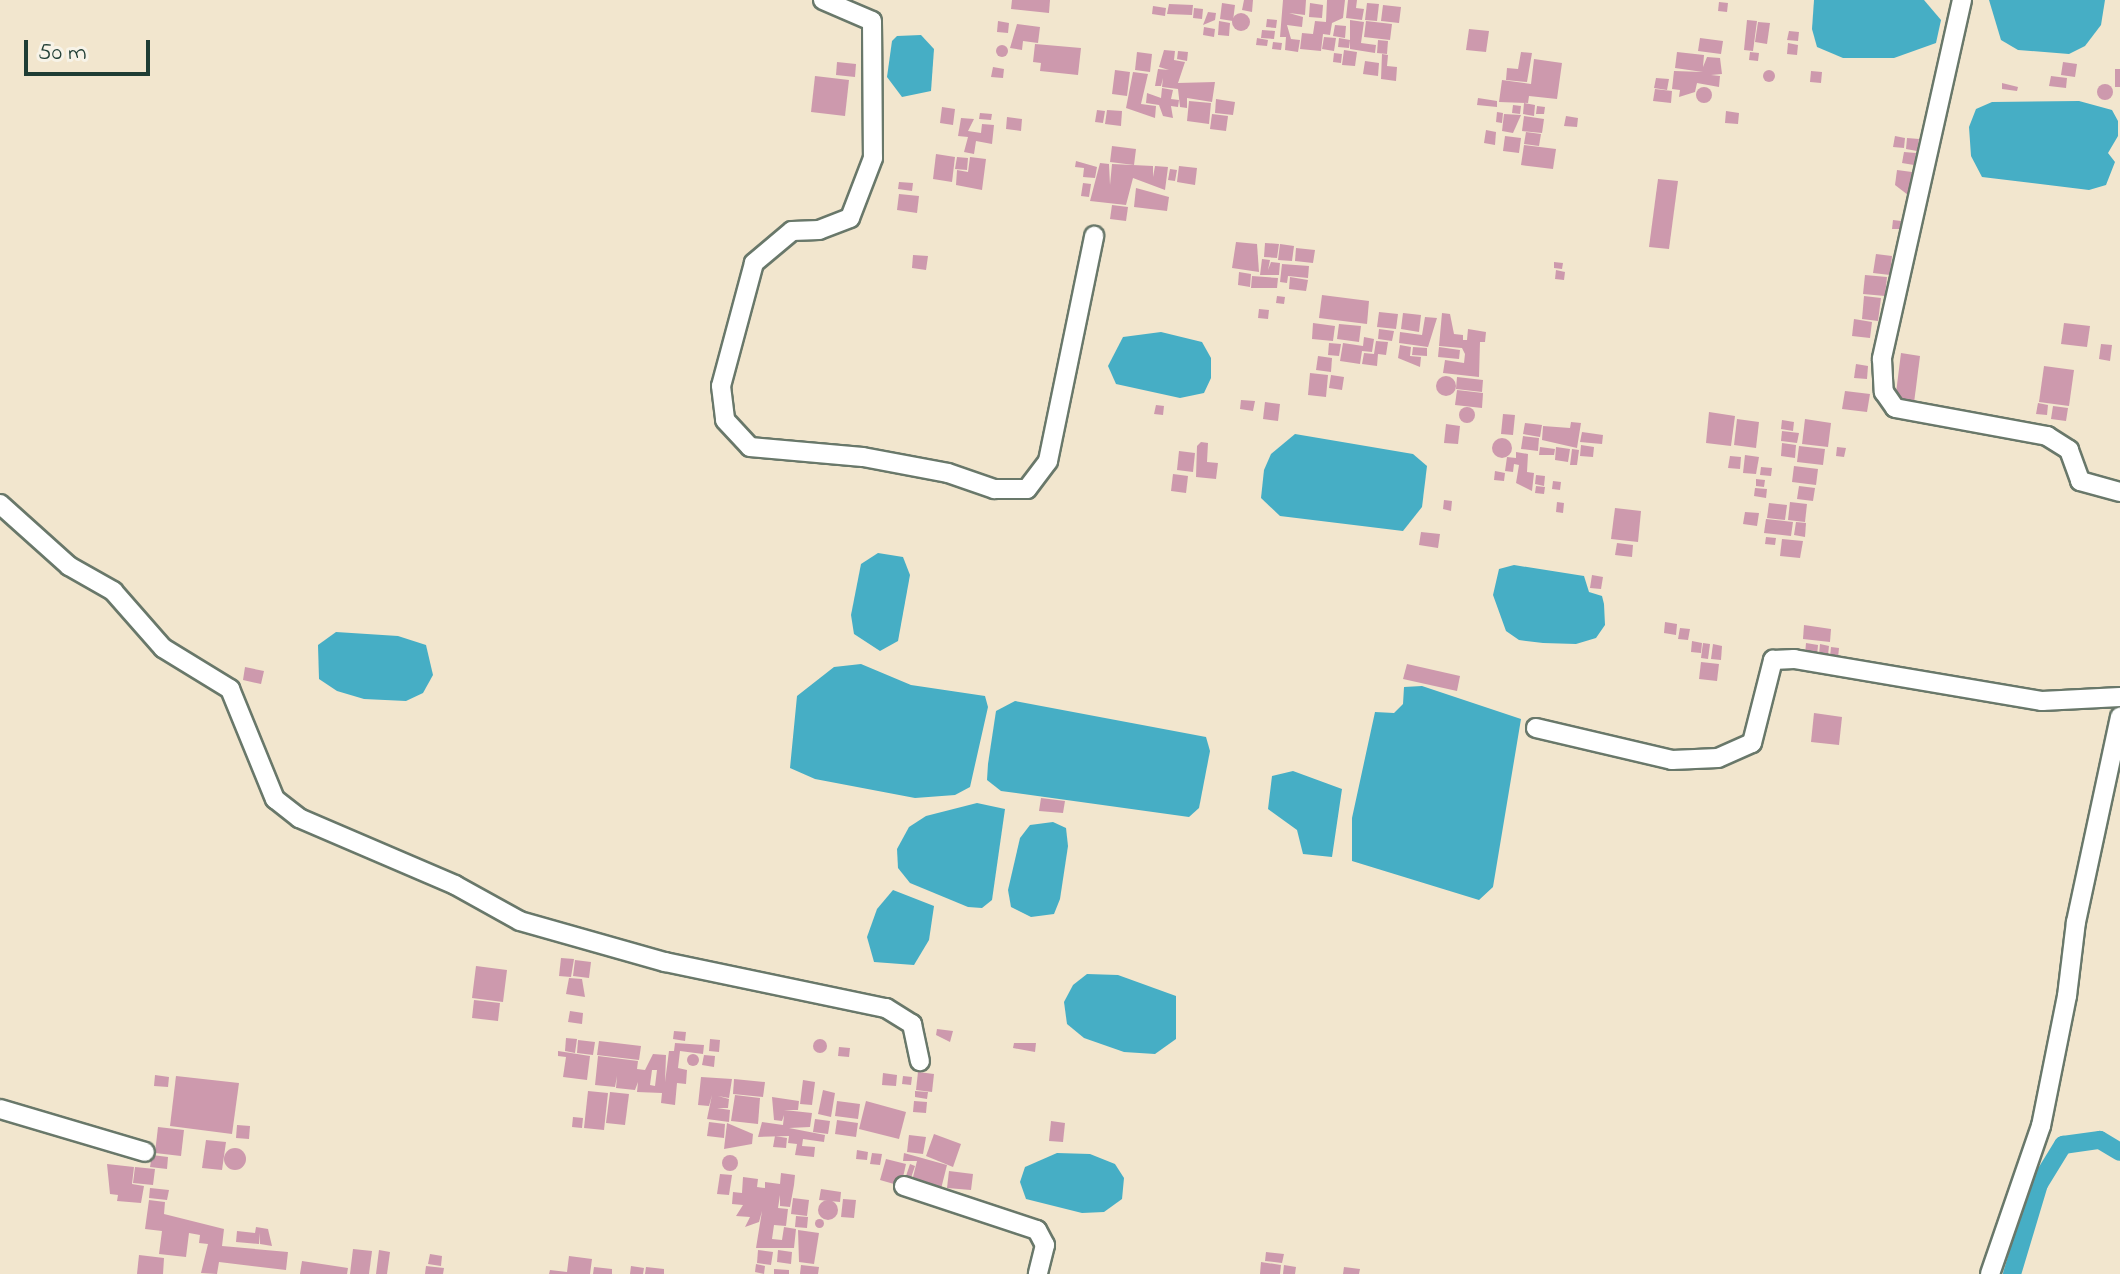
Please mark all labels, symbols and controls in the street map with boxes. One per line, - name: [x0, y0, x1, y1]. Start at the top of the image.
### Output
- scale bar: [28, 24, 154, 74]
- text: 50 m: [38, 36, 87, 71]

